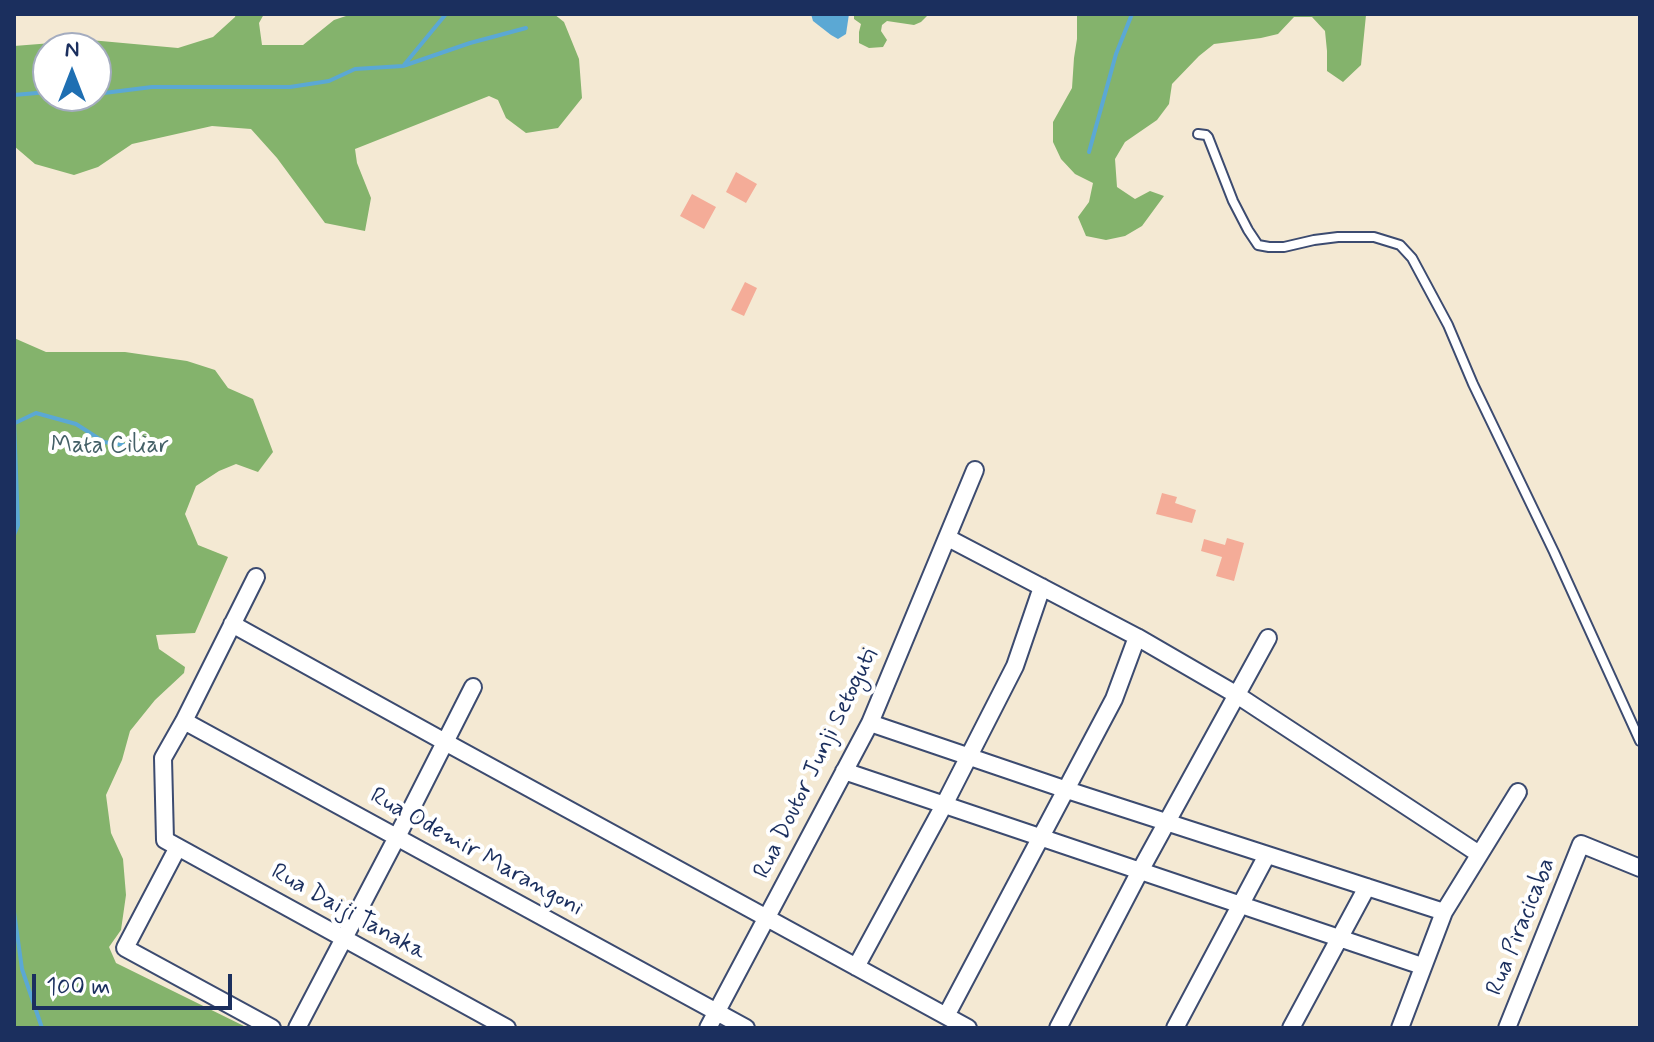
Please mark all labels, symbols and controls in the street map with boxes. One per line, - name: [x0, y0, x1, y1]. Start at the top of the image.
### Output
- north arrow: [32, 32, 112, 112]
- text: N: [65, 36, 79, 64]
- park label: Mata Ciliar: [51, 433, 169, 461]
- street label: Rua Doutor Junji Setoguti: [749, 644, 885, 884]
- street label: Rua Odemir Marangoni: [364, 782, 588, 924]
- street label: Rua Piracicaba: [1481, 854, 1563, 1000]
- street label: Rua Daiji Tanaka: [266, 859, 430, 967]
- scale bar: [36, 958, 236, 1008]
- text: 100 m: [46, 972, 110, 1003]

